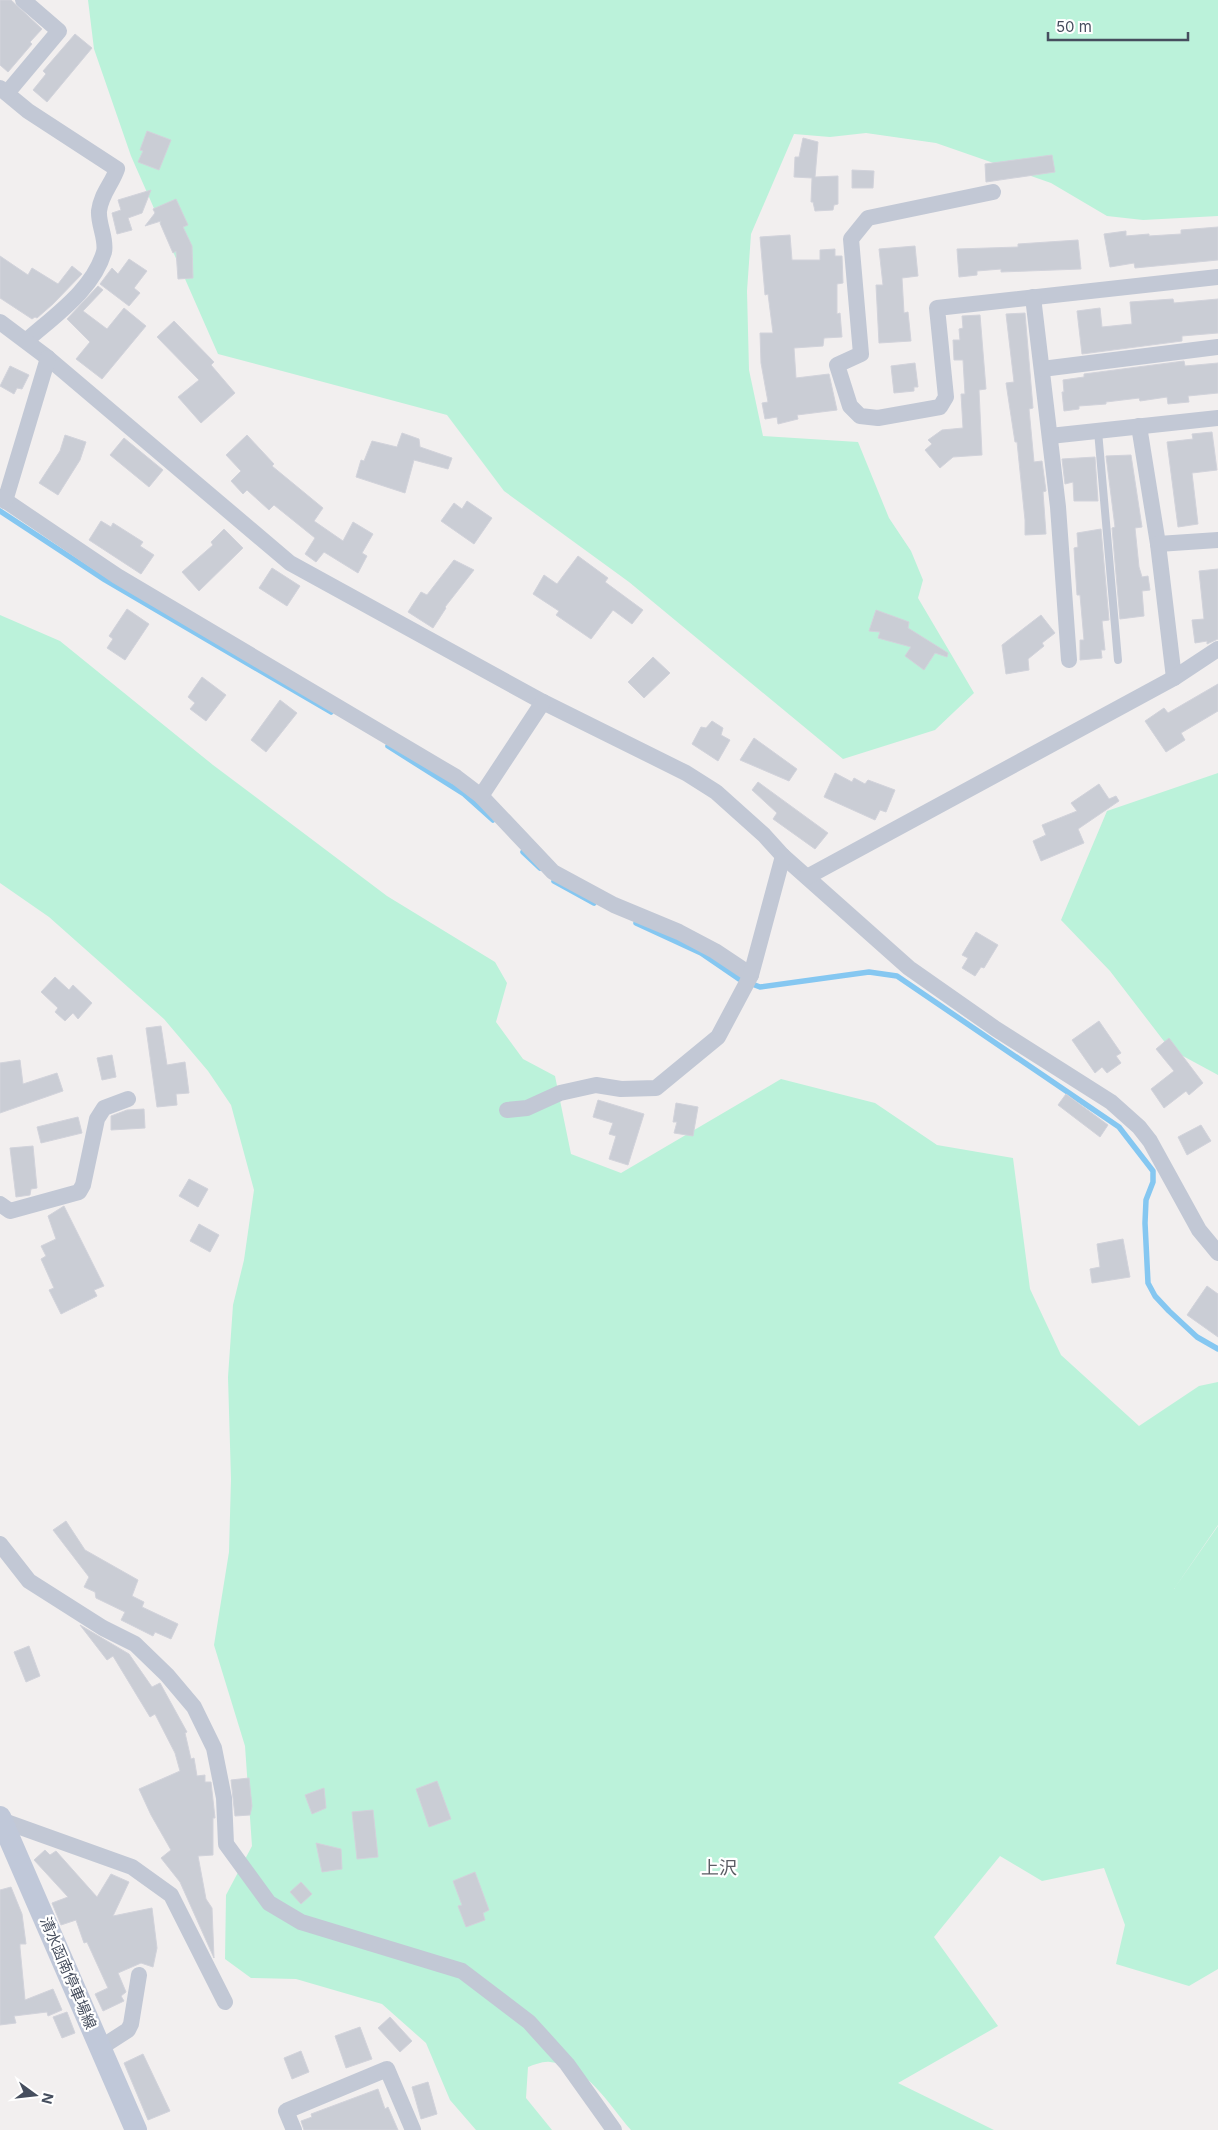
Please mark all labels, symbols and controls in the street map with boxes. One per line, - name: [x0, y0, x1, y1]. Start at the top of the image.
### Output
- scale bar: [1048, 10, 1188, 42]
- text: 50 m: [1056, 17, 1092, 36]
- district label: 上沢: [701, 1857, 737, 1878]
- street label: 清水函南停車場線: [36, 1914, 101, 2032]
- north arrow: [10, 2070, 60, 2120]
- text: N: [38, 2091, 58, 2106]

